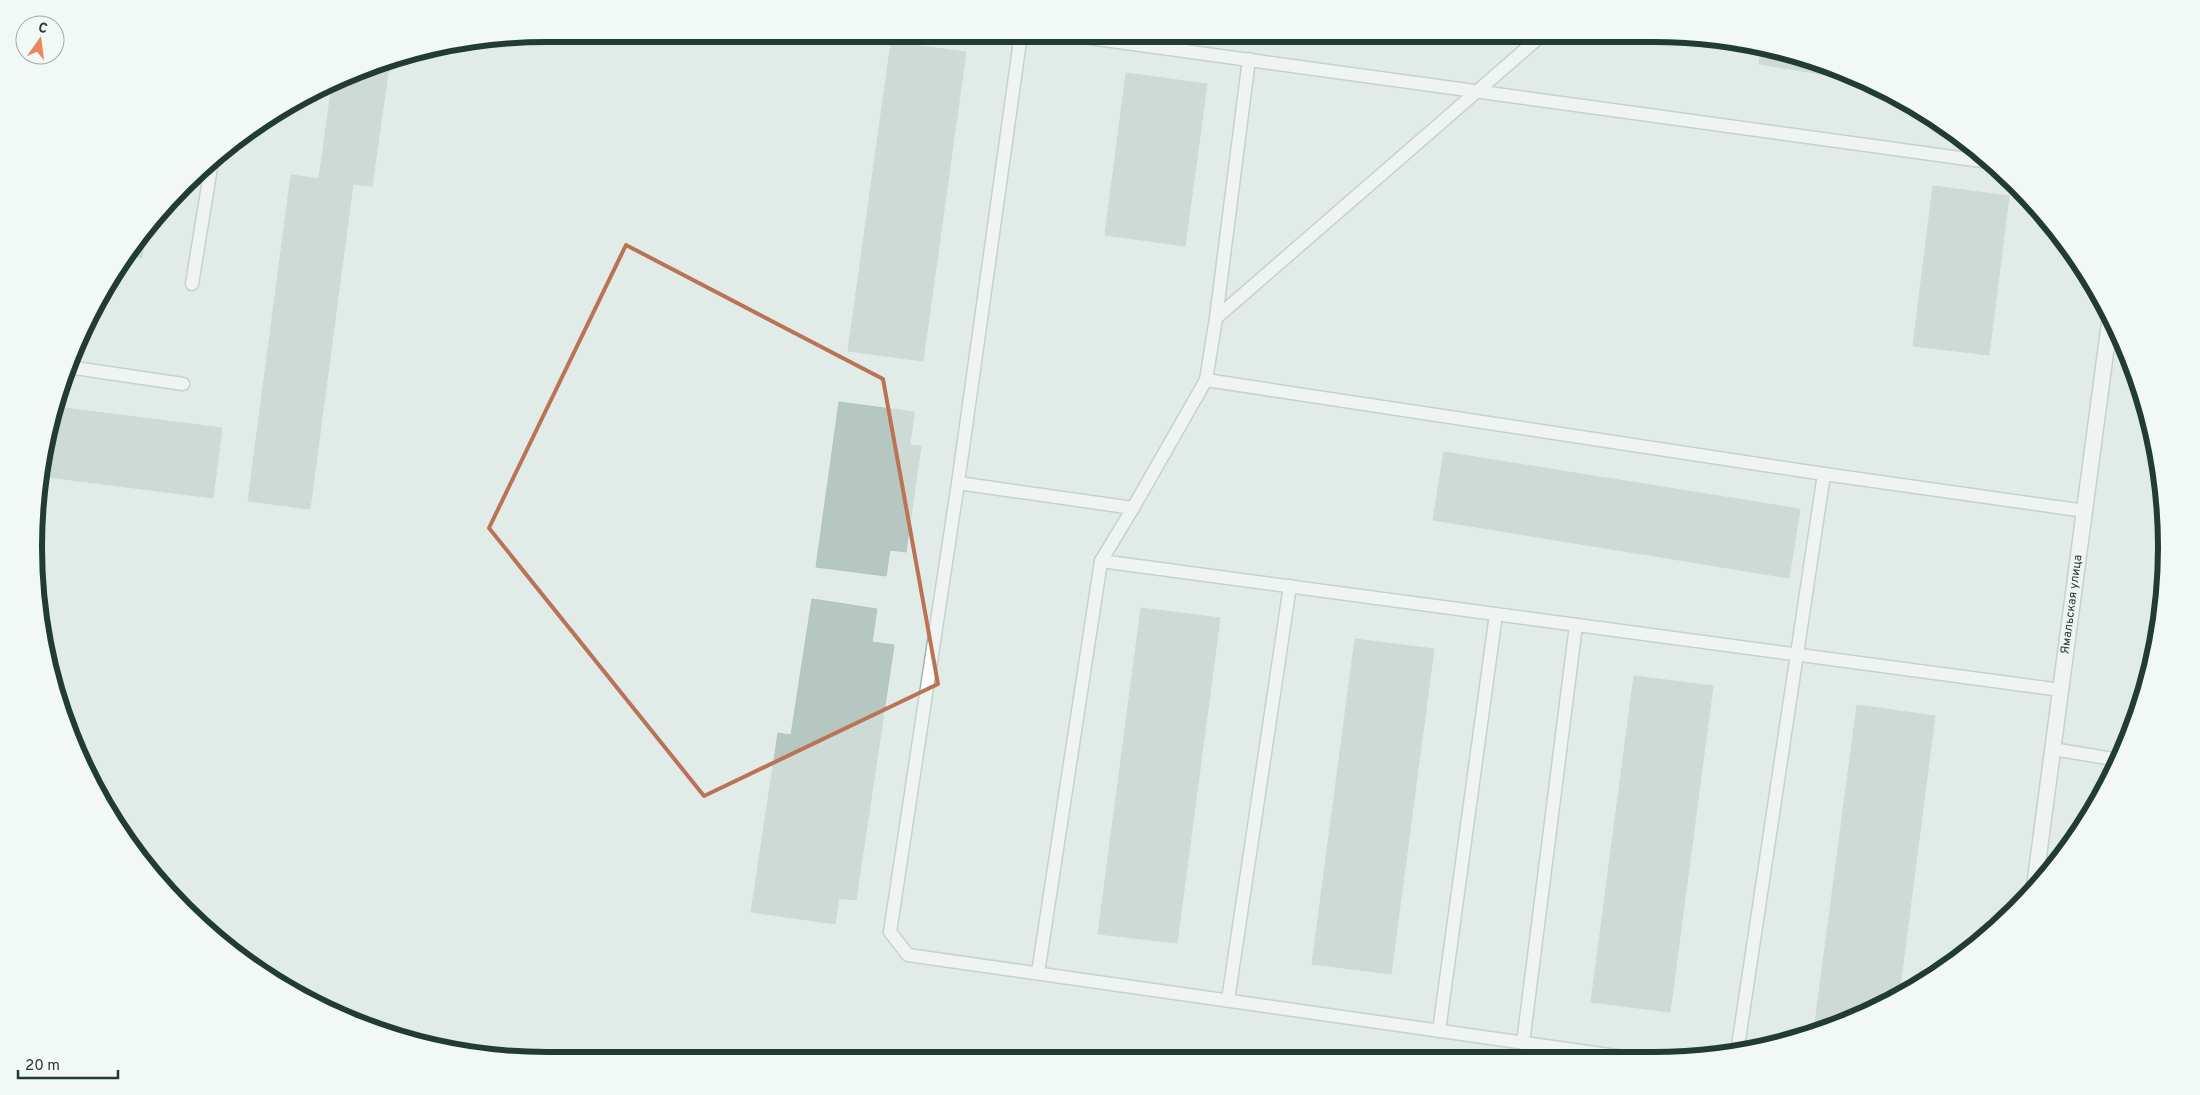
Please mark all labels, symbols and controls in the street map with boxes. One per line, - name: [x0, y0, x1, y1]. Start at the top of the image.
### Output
- north arrow: [15, 15, 65, 65]
- text: С: [36, 20, 49, 38]
- street label: Ямальская улица: [2057, 554, 2087, 655]
- scale bar: [18, 1048, 118, 1080]
- text: 20 m: [25, 1057, 60, 1076]

